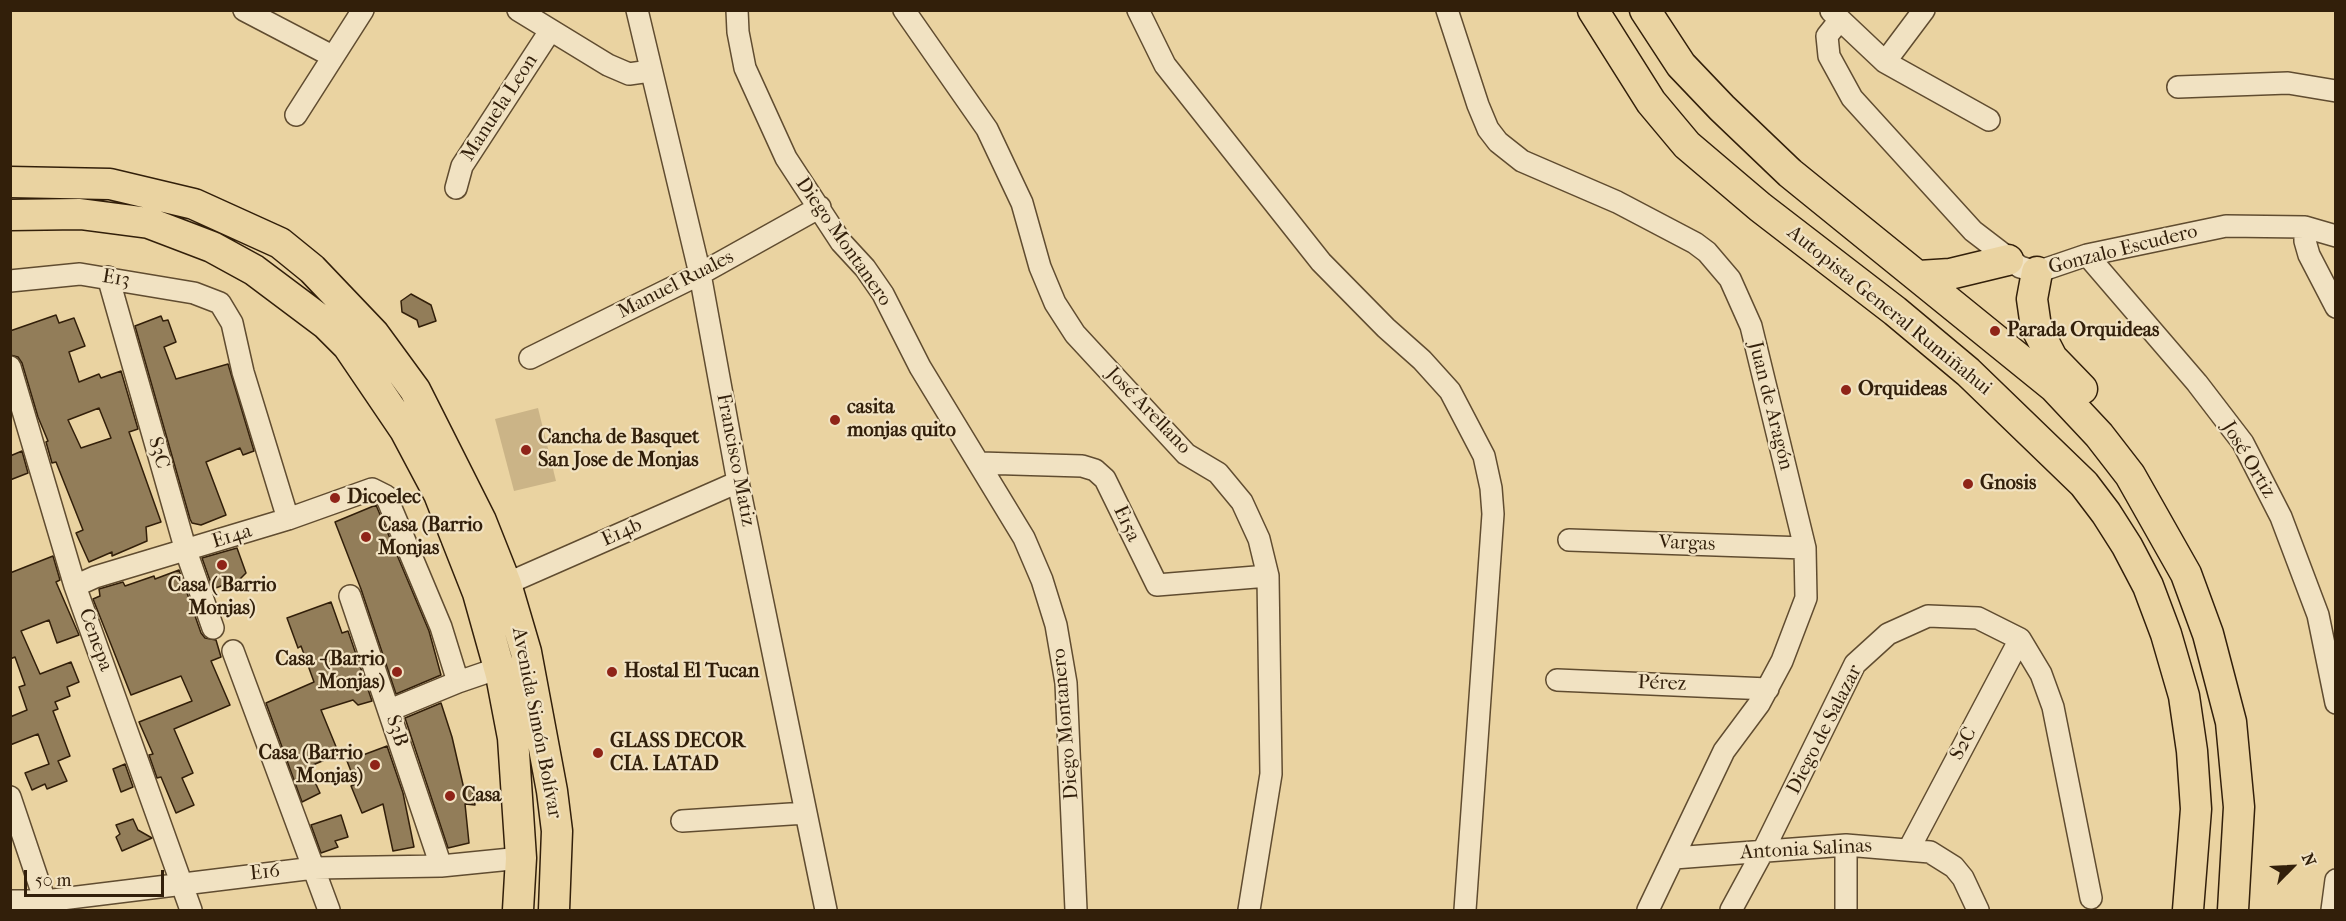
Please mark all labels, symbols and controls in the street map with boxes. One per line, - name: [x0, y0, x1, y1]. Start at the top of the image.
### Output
- street label: Manuela Leon: [457, 50, 543, 166]
- street label: Diego Montanero: [790, 173, 896, 311]
- street label: Gonzalo Escudero: [2046, 220, 2200, 280]
- street label: Autopista General Rumiñahui: [1782, 221, 1996, 401]
- street label: Manuel Ruales: [614, 245, 738, 325]
- street label: E13: [101, 265, 131, 293]
- place label: Parada Orquideas: [2007, 319, 2159, 343]
- marker: Parada Orquideas: [1988, 324, 2002, 338]
- street label: Juan de Aragón: [1742, 339, 1798, 473]
- street label: José Arellano: [1100, 362, 1196, 460]
- place label: Orquideas: [1858, 378, 1947, 402]
- marker: Orquideas: [1839, 383, 1853, 397]
- street label: Francisco Matiz: [710, 392, 760, 528]
- place label: casita monjas quito: [847, 396, 956, 443]
- marker: casita monjas quito: [828, 413, 842, 427]
- street label: José Ortiz: [2216, 417, 2280, 503]
- place label: Cancha de Basquet San Jose de Monjas: [538, 426, 699, 473]
- street label: S3C: [142, 434, 174, 472]
- marker: Cancha de Basquet San Jose de Monjas: [519, 443, 533, 457]
- place label: Gnosis: [1980, 472, 2036, 496]
- marker: Gnosis: [1961, 477, 1975, 491]
- place label: Dicoelec: [347, 486, 421, 510]
- marker: Dicoelec: [328, 491, 342, 505]
- street label: E15a: [1107, 502, 1145, 546]
- place label: Casa (Barrio Monjas: [378, 514, 483, 561]
- street label: E14b: [598, 514, 646, 552]
- street label: E14a: [209, 520, 255, 554]
- marker: Casa (Barrio Monjas: [359, 530, 373, 544]
- street label: Vargas: [1658, 531, 1716, 557]
- marker: Casa ( Barrio Monjas): [215, 558, 229, 572]
- place label: Casa ( Barrio Monjas): [168, 574, 276, 621]
- street label: Cenepa: [73, 605, 117, 675]
- street label: Avenida Simón Bolívar: [506, 625, 566, 821]
- street label: Diego Montanero: [1047, 647, 1085, 801]
- place label: Casa -(Barrio Monjas): [275, 648, 385, 695]
- place label: Hostal El Tucan: [624, 660, 759, 684]
- street label: Diego de Salazar: [1782, 661, 1868, 799]
- marker: Casa -(Barrio Monjas): [390, 665, 404, 679]
- marker: Hostal El Tucan: [605, 665, 619, 679]
- street label: Pérez: [1637, 671, 1687, 697]
- street label: S3B: [380, 712, 412, 750]
- street label: S2C: [1945, 723, 1983, 765]
- place label: GLASS DECOR CIA. LATAD: [610, 730, 745, 777]
- place label: Casa (Barrio Monjas): [258, 742, 363, 789]
- marker: GLASS DECOR CIA. LATAD: [591, 746, 605, 760]
- marker: Casa (Barrio Monjas): [368, 758, 382, 772]
- place label: Casa: [462, 784, 501, 808]
- marker: Casa: [443, 789, 457, 803]
- street label: Antonia Salinas: [1740, 835, 1872, 865]
- north arrow: [2262, 837, 2322, 897]
- text: N: [2298, 850, 2320, 869]
- scale bar: [27, 858, 166, 896]
- street label: E16: [249, 859, 281, 887]
- text: 50 m: [35, 870, 71, 891]

